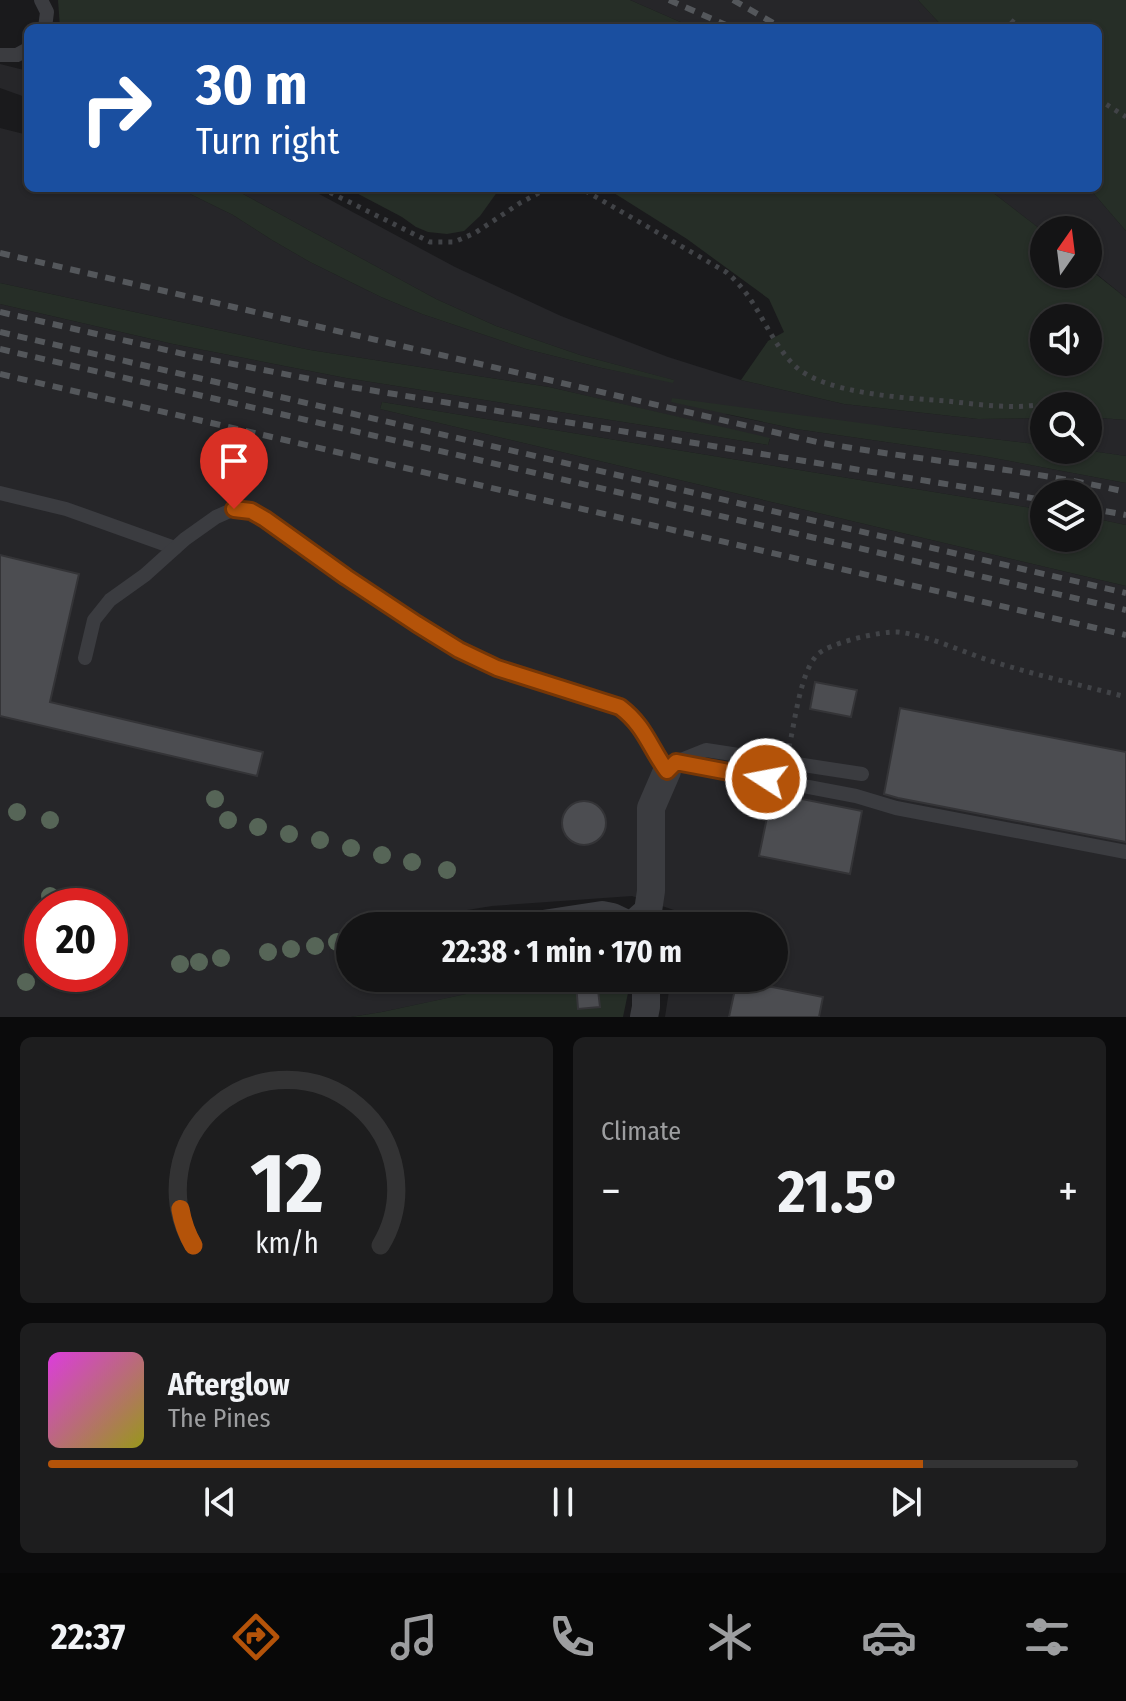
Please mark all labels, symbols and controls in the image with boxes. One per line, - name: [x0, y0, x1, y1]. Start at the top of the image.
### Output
- text: 30 m: [196, 52, 307, 119]
- icon: right: [64, 56, 168, 160]
- text: Turn right: [196, 120, 339, 164]
- north arrow: [1030, 216, 1102, 288]
- map controls: [1030, 216, 1102, 552]
- button: sound: [1030, 304, 1102, 376]
- button: search: [1030, 392, 1102, 464]
- pin: [200, 427, 268, 509]
- icon: arrive: [212, 439, 256, 483]
- button: layers: [1030, 480, 1102, 552]
- position arrow: [724, 737, 808, 821]
- speed limit sign: 20: [24, 888, 128, 992]
- text: 22:38 · 1 min · 170 m: [442, 934, 682, 970]
- text: Climate: [601, 1116, 681, 1147]
- text: 12: [250, 1134, 323, 1234]
- text: 21.5°: [778, 1156, 901, 1228]
- text: −: [601, 1165, 621, 1218]
- text: +: [1058, 1165, 1078, 1218]
- text: km/h: [255, 1226, 318, 1261]
- text: Afterglow: [168, 1367, 290, 1403]
- text: The Pines: [168, 1403, 271, 1434]
- icon: previous: [198, 1480, 242, 1524]
- icon: pause: [541, 1480, 585, 1524]
- icon: next: [884, 1480, 928, 1524]
- icon: directions: [228, 1609, 284, 1665]
- icon: music: [386, 1609, 442, 1665]
- icon: phone: [544, 1609, 600, 1665]
- icon: climate: [702, 1609, 758, 1665]
- icon: car: [861, 1609, 917, 1665]
- icon: filters: [1019, 1609, 1075, 1665]
- text: 22:37: [51, 1615, 125, 1659]

